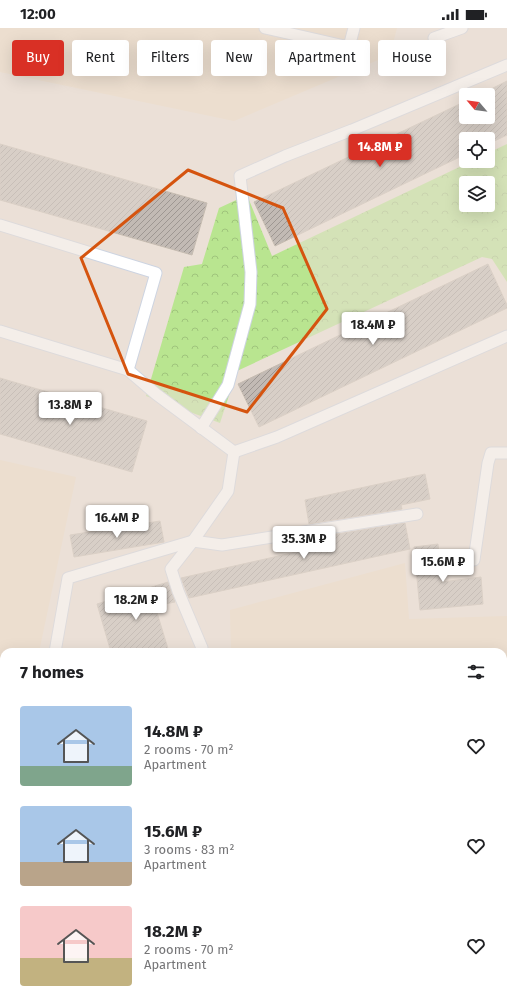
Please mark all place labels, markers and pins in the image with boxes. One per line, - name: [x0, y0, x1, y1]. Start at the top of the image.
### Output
- pin: 14.8M ₽: [343, 134, 417, 168]
- pin: 18.4M ₽: [336, 312, 410, 346]
- pin: 13.8M ₽: [33, 392, 107, 426]
- pin: 16.4M ₽: [80, 505, 154, 539]
- pin: 35.3M ₽: [267, 526, 341, 560]
- pin: 15.6M ₽: [406, 549, 480, 583]
- pin: 18.2M ₽: [99, 587, 173, 621]

